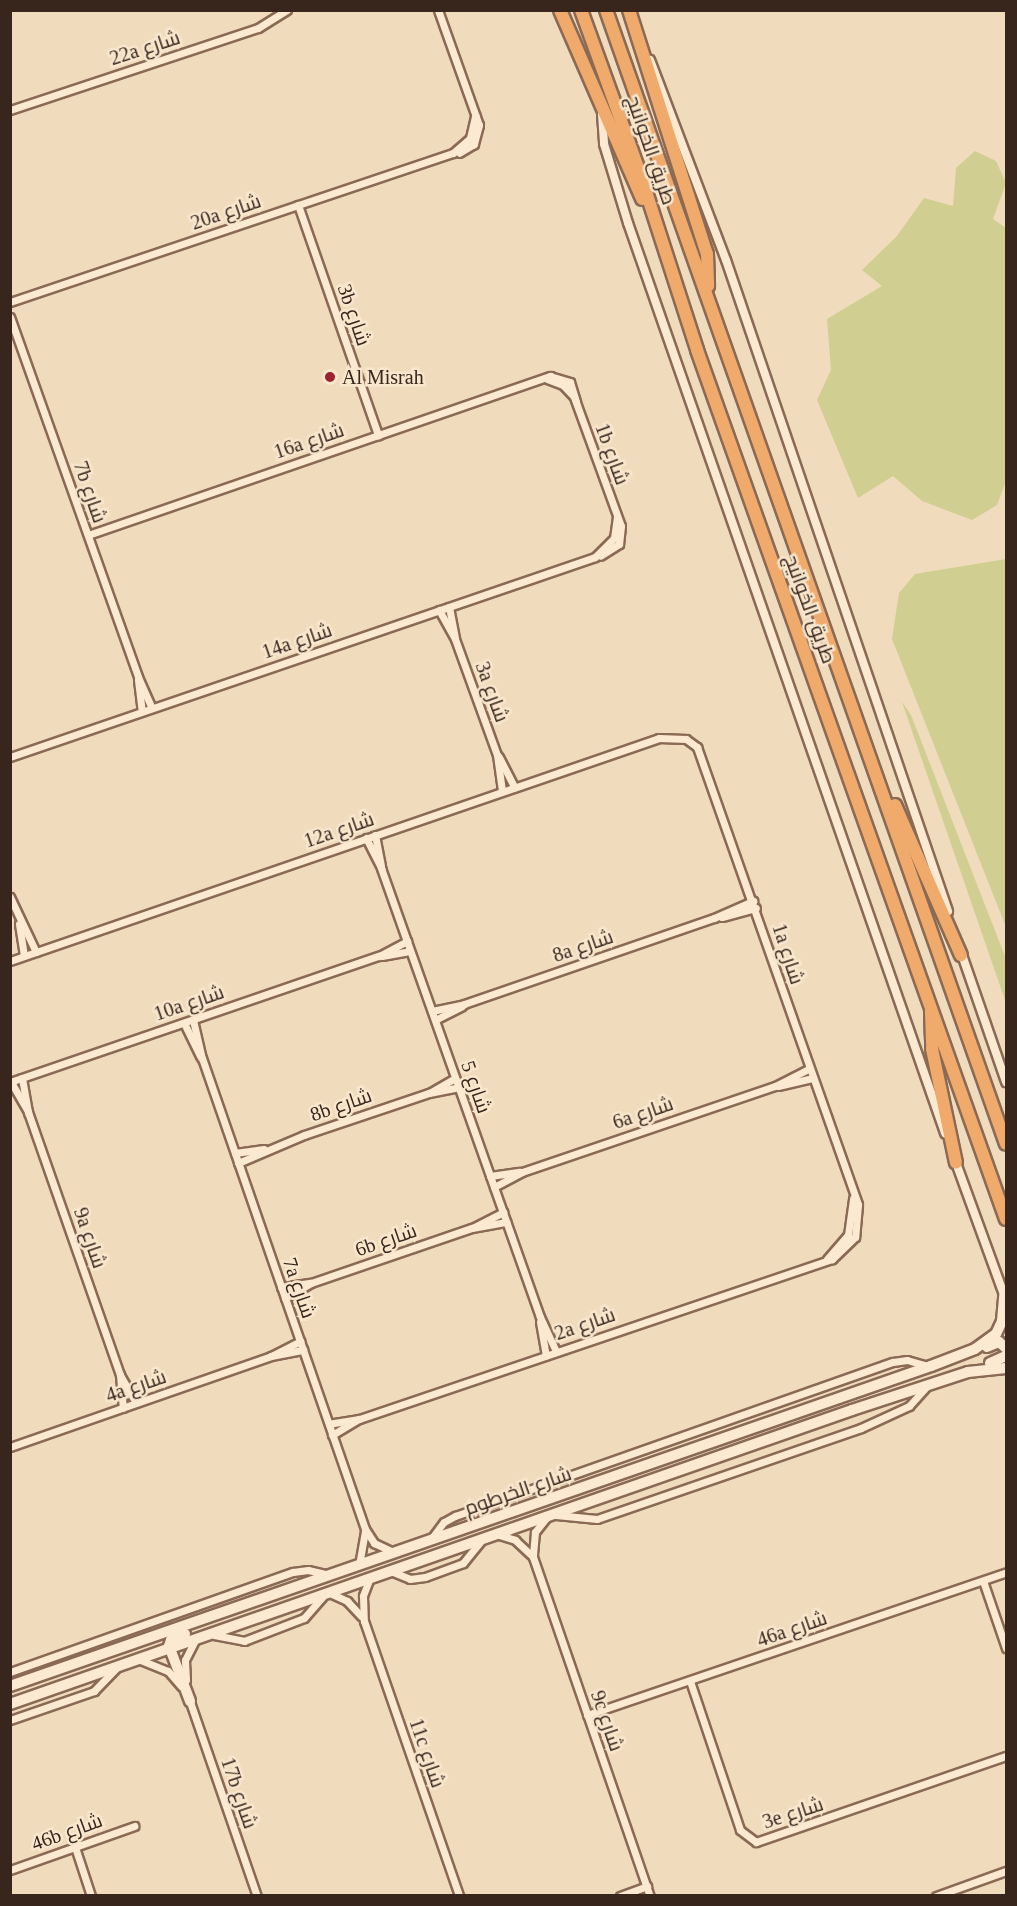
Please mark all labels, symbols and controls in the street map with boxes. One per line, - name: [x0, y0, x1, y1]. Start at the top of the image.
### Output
- street label: 22a شارع: [107, 25, 183, 71]
- street label: طريق الخوانيج: [621, 92, 681, 208]
- street label: 20a شارع: [188, 189, 264, 235]
- street label: 3b شارع: [332, 281, 376, 349]
- place label: Al Misrah: [342, 365, 424, 389]
- marker: Al Misrah: [323, 370, 337, 384]
- street label: 16a شارع: [271, 418, 347, 464]
- street label: 1b شارع: [590, 420, 634, 488]
- street label: 7b شارع: [68, 458, 112, 526]
- street label: طريق الخوانيج: [779, 551, 841, 667]
- street label: 14a شارع: [259, 618, 335, 664]
- street label: 3a شارع: [470, 658, 514, 726]
- street label: 12a شارع: [301, 807, 377, 853]
- street label: 1a شارع: [767, 921, 809, 987]
- street label: 8a شارع: [549, 924, 617, 968]
- street label: 10a شارع: [151, 980, 227, 1026]
- street label: شارع 5: [456, 1058, 496, 1116]
- street label: 8b شارع: [307, 1083, 375, 1127]
- street label: 6a شارع: [609, 1091, 677, 1135]
- street label: 9a شارع: [68, 1204, 112, 1272]
- street label: 6b شارع: [352, 1218, 420, 1262]
- street label: 7a شارع: [277, 1254, 321, 1322]
- street label: 2a شارع: [551, 1302, 619, 1346]
- street label: 4a شارع: [102, 1364, 170, 1408]
- street label: شارع الخرطوم: [461, 1461, 575, 1521]
- street label: 46a شارع: [754, 1606, 830, 1652]
- street label: 9c شارع: [585, 1687, 629, 1755]
- street label: 11c شارع: [404, 1715, 450, 1791]
- street label: 17b شارع: [216, 1754, 262, 1832]
- street label: 3e شارع: [760, 1792, 826, 1834]
- street label: 46b شارع: [28, 1808, 106, 1856]

